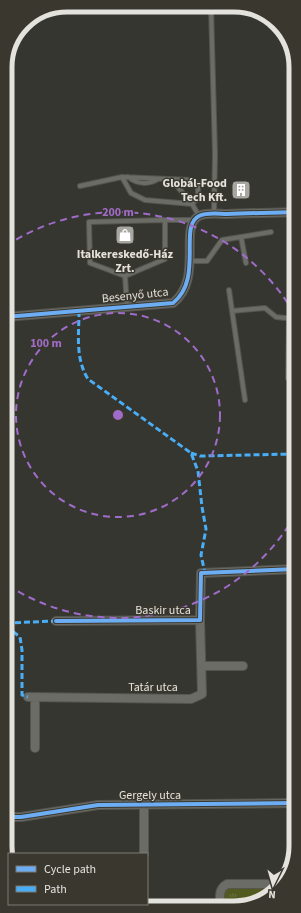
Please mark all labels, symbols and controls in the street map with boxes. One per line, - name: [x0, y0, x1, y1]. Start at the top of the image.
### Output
- place label: Globál-Food Tech Kft.: [163, 175, 227, 206]
- building icon: Globál-Food Tech Kft.: [230, 179, 252, 201]
- text: 200 m: [102, 204, 134, 221]
- shop icon: Italkereskedő-Ház Zrt.: [114, 224, 136, 246]
- place label: Italkereskedő-Ház Zrt.: [77, 246, 174, 277]
- street label: Besenyő utca: [101, 284, 169, 307]
- text: 100 m: [30, 335, 62, 352]
- centre of rings: [111, 408, 125, 422]
- street label: Baskir utca: [135, 602, 191, 619]
- street label: Tatár utca: [128, 679, 178, 696]
- street label: Gergely utca: [119, 787, 181, 804]
- legend: [8, 853, 148, 905]
- text: Cycle path: [44, 861, 96, 878]
- north arrow: [253, 865, 293, 905]
- text: Path: [44, 881, 67, 898]
- text: N: [268, 887, 276, 902]

